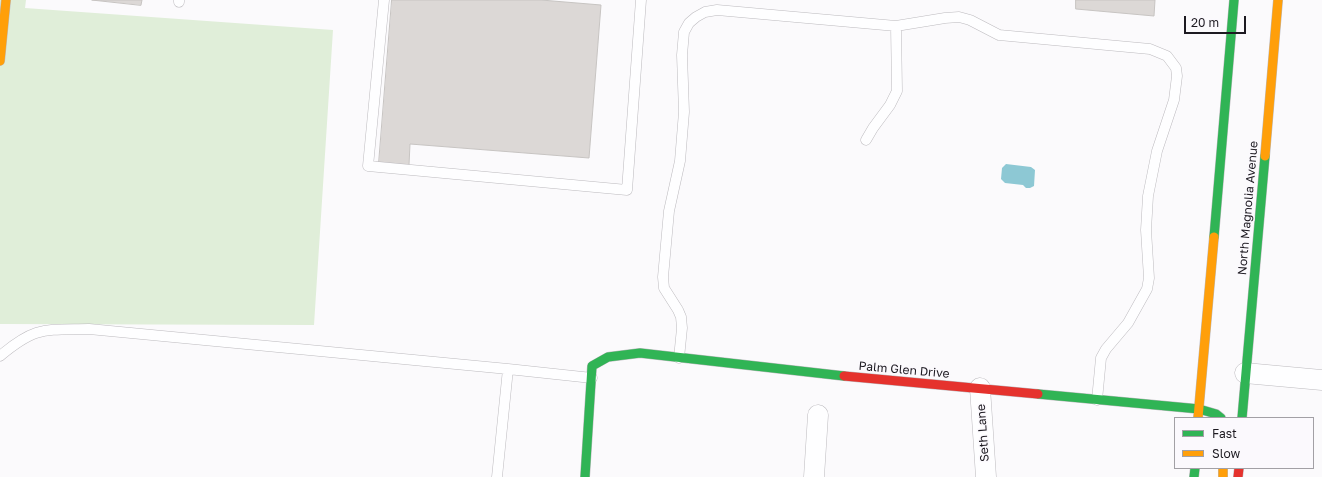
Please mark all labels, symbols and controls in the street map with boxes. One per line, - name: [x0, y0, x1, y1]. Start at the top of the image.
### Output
- scale bar: [1186, 8, 1248, 34]
- text: 20 m: [1191, 15, 1219, 30]
- street label: North Magnolia Avenue: [1235, 140, 1261, 276]
- street label: Palm Glen Drive: [858, 359, 950, 381]
- street label: Seth Lane: [974, 404, 992, 462]
- legend: [1174, 417, 1314, 469]
- text: Fast: [1212, 426, 1237, 441]
- text: Slow: [1212, 446, 1240, 461]

